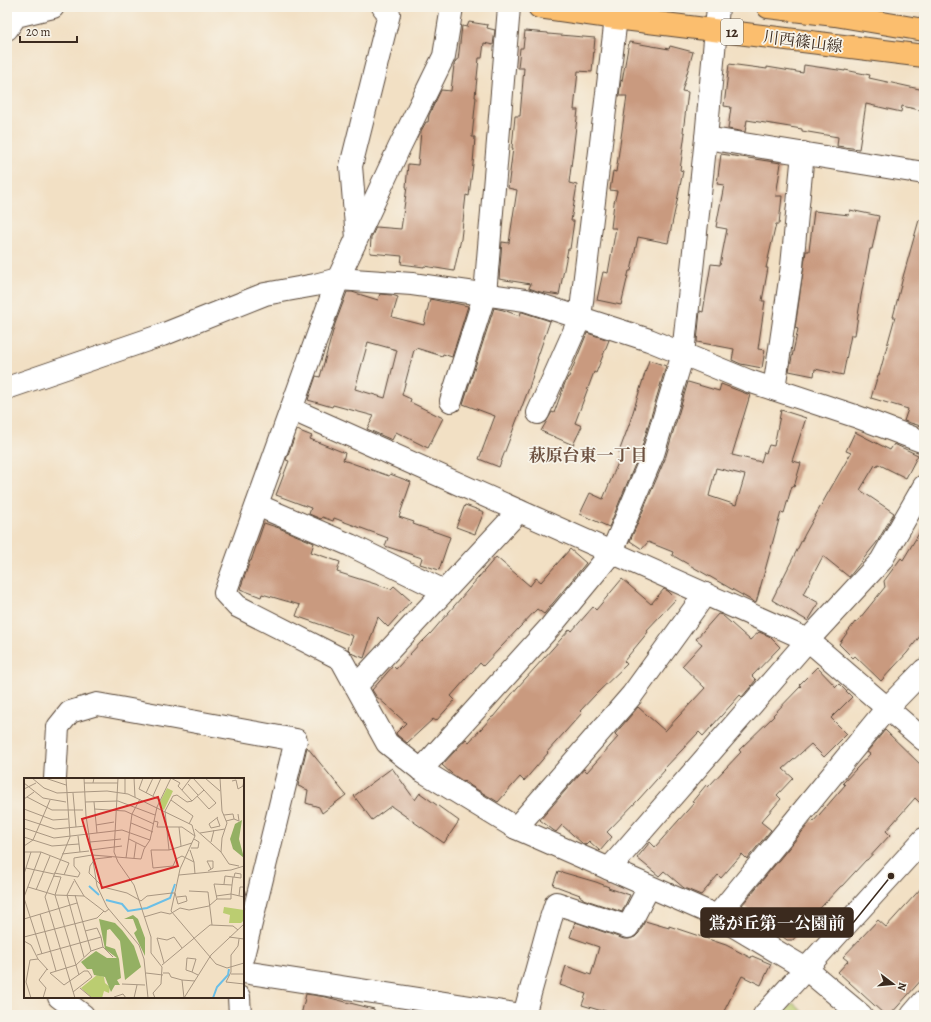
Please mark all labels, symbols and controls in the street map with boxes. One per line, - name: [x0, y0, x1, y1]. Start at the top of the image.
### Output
- scale bar: [20, 18, 77, 44]
- road number: 12: [721, 19, 743, 45]
- text: 20 m: [26, 24, 50, 40]
- street label: 川西篠山線: [762, 26, 844, 58]
- district label: 萩原台東一丁目: [529, 444, 648, 467]
- inset map: [24, 778, 244, 998]
- callout: 鴬が丘第一公園前: [701, 908, 853, 937]
- text: 鴬が丘第一公園前: [709, 912, 845, 935]
- north arrow: [873, 964, 913, 1004]
- text: N: [894, 981, 910, 993]

